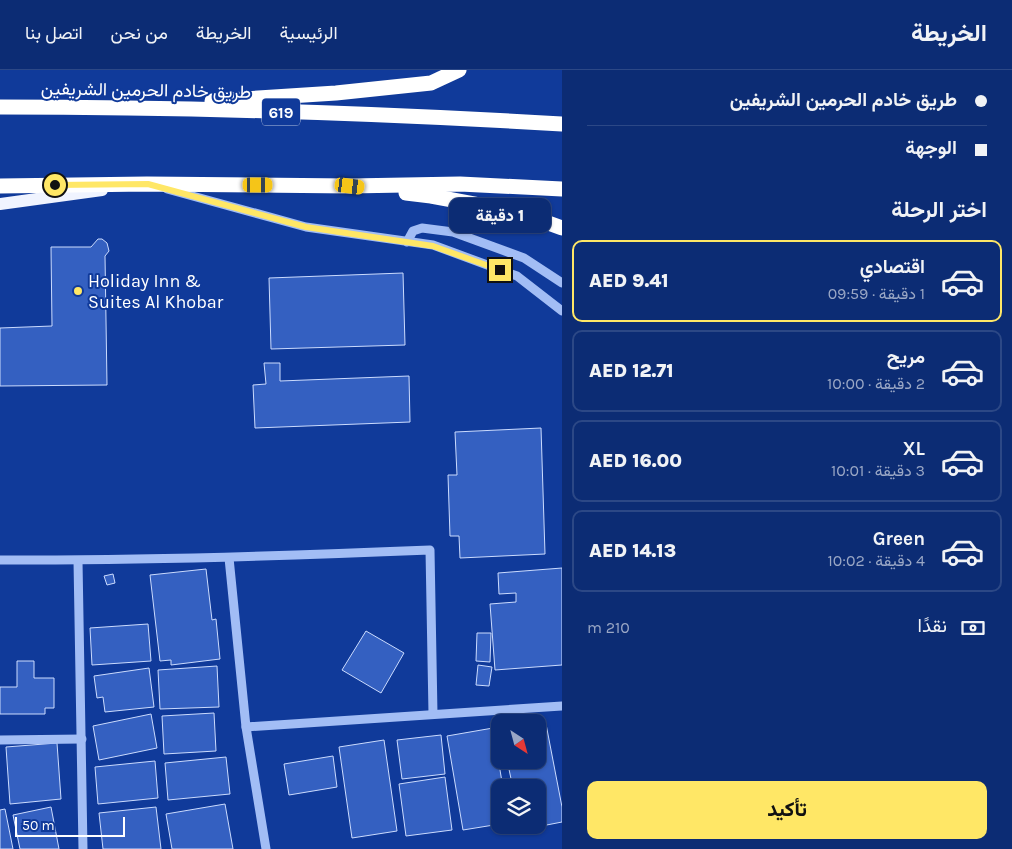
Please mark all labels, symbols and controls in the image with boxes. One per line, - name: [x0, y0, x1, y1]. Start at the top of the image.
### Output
- text: الخريطة: [911, 19, 987, 47]
- text: اتصل بنا: [25, 22, 83, 44]
- text: من نحن: [111, 22, 168, 44]
- text: الخريطة: [196, 22, 252, 44]
- text: الرئيسية: [280, 22, 338, 44]
- street label: طريق خادم الحرمين الشريفين: [41, 77, 251, 104]
- text: طريق خادم الحرمين الشريفين: [730, 89, 957, 111]
- road number: 619: [262, 98, 300, 126]
- text: الوجهة: [905, 137, 957, 159]
- route start: [44, 174, 66, 196]
- car: [334, 177, 365, 195]
- car: [243, 178, 273, 193]
- text: اختر الرحلة: [891, 197, 987, 223]
- callout: 1 دقيقة: [449, 198, 551, 232]
- text: 1 دقيقة: [476, 206, 524, 225]
- text: اقتصادي: [860, 256, 925, 278]
- route end: [489, 259, 511, 281]
- icon: car: [940, 259, 985, 304]
- place label: Holiday Inn & Suites Al Khobar: [88, 270, 224, 313]
- text: AED 9.41: [589, 270, 669, 292]
- text: 1 دقيقة · 09:59: [828, 284, 925, 303]
- marker: Holiday Inn & Suites Al Khobar: [72, 285, 84, 297]
- text: مريح: [887, 346, 925, 368]
- icon: car: [940, 349, 985, 394]
- text: AED 12.71: [589, 360, 674, 382]
- text: 2 دقيقة · 10:00: [827, 374, 925, 393]
- text: XL: [903, 438, 925, 460]
- icon: car: [940, 439, 985, 484]
- text: AED 16.00: [589, 450, 682, 472]
- text: 3 دقيقة · 10:01: [831, 461, 925, 480]
- text: Green: [873, 528, 925, 550]
- icon: car: [940, 529, 985, 574]
- text: AED 14.13: [589, 540, 676, 562]
- text: 4 دقيقة · 10:02: [828, 551, 925, 570]
- icon: cash: [959, 614, 987, 642]
- text: نقدًا: [918, 615, 947, 637]
- text: 210 m: [587, 618, 630, 637]
- north arrow: [491, 714, 546, 769]
- map controls: [491, 714, 546, 834]
- button: layers: [491, 779, 546, 834]
- button: تأكيد: [587, 781, 987, 839]
- scale bar: [15, 814, 125, 837]
- text: 50 m: [22, 817, 55, 834]

